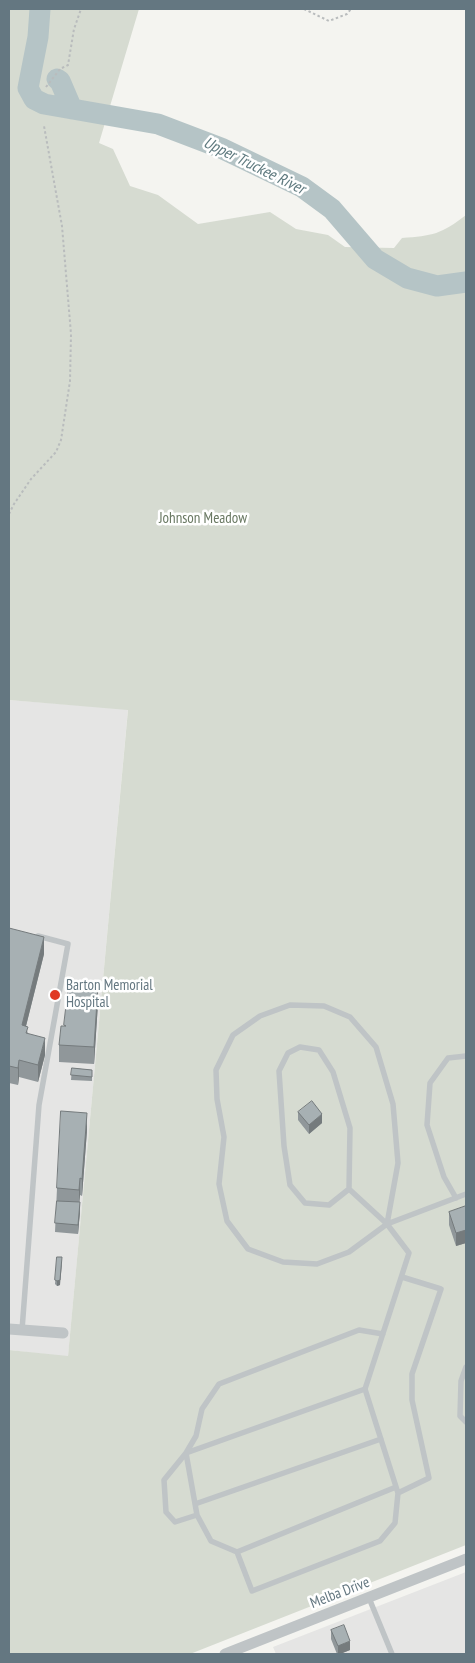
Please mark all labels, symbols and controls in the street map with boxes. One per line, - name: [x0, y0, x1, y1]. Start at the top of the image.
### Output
- water label: Upper Truckee River: [200, 133, 308, 199]
- park label: Johnson Meadow: [159, 510, 247, 528]
- place label: Barton Memorial Hospital: [66, 977, 153, 1012]
- marker: Barton Memorial Hospital: [48, 988, 62, 1002]
- street label: Melba Drive: [308, 1573, 372, 1613]

